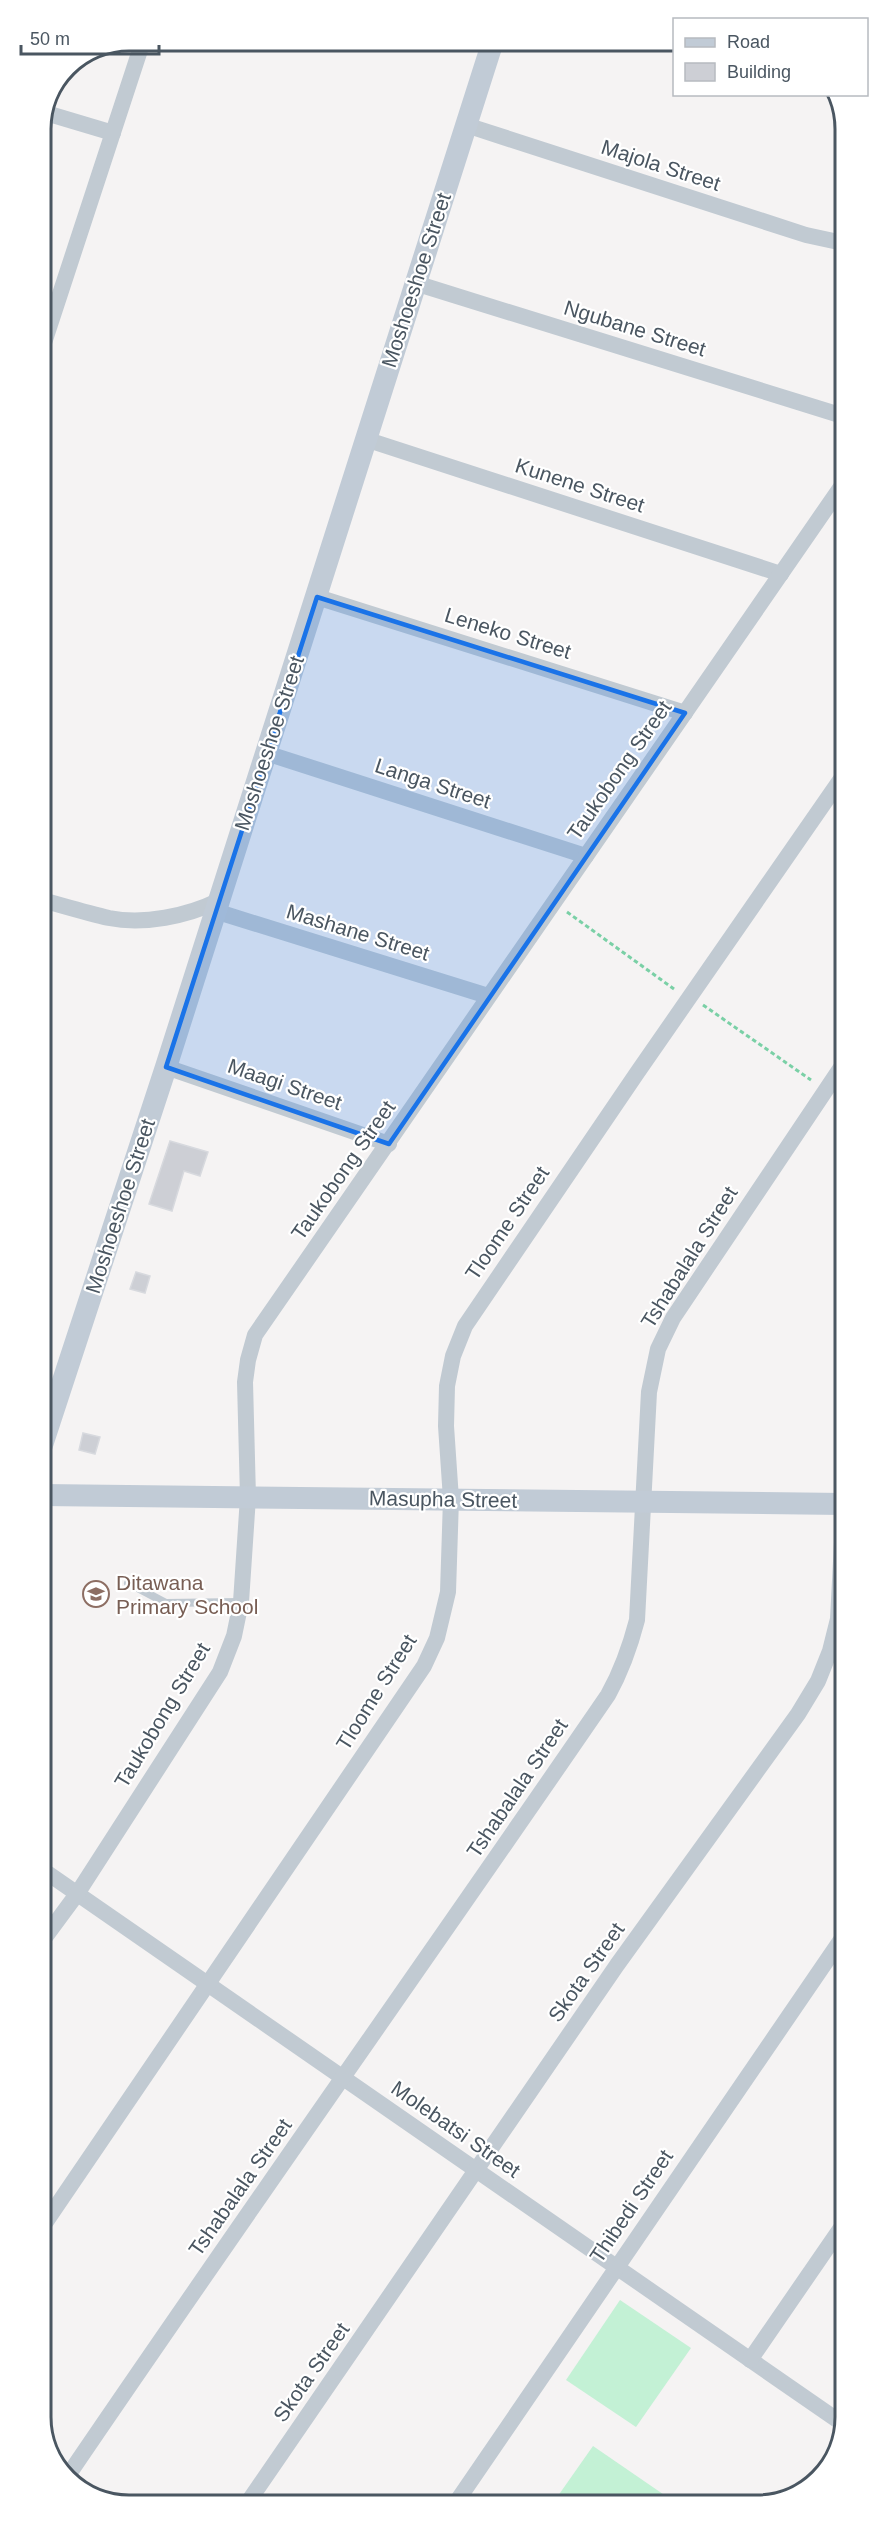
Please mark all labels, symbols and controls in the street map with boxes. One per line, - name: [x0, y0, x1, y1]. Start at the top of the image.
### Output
- scale bar: [21, 18, 159, 56]
- legend: [673, 18, 868, 96]
- text: 50 m: [30, 29, 70, 49]
- text: Road: [727, 32, 770, 52]
- text: Building: [727, 62, 791, 82]
- street label: Majola Street: [599, 135, 724, 195]
- street label: Moshoeshoe Street: [377, 190, 455, 370]
- street label: Ngubane Street: [561, 295, 709, 361]
- street label: Kunene Street: [513, 453, 648, 517]
- street label: Leneko Street: [442, 603, 574, 663]
- street label: Moshoeshoe Street: [230, 653, 308, 833]
- street label: Taukobong Street: [562, 696, 676, 844]
- street label: Langa Street: [372, 753, 494, 813]
- street label: Mashane Street: [284, 899, 432, 965]
- street label: Maagi Street: [225, 1054, 345, 1114]
- street label: Taukobong Street: [286, 1096, 400, 1244]
- street label: Moshoeshoe Street: [81, 1116, 159, 1296]
- street label: Tloome Street: [461, 1162, 553, 1284]
- street label: Tshabalala Street: [636, 1182, 742, 1332]
- street label: Masupha Street: [369, 1486, 517, 1512]
- place label: Ditawana Primary School: [116, 1571, 258, 1618]
- school or university icon: Ditawana Primary School: [81, 1579, 111, 1609]
- street label: Tloome Street: [331, 1630, 421, 1754]
- street label: Taukobong Street: [110, 1638, 214, 1791]
- street label: Tshabalala Street: [462, 1714, 572, 1862]
- street label: Skota Street: [543, 1918, 629, 2026]
- street label: Molebatsi Street: [387, 2076, 525, 2182]
- street label: Tshabalala Street: [184, 2114, 296, 2260]
- street label: Thibedi Street: [585, 2145, 677, 2267]
- street label: Skota Street: [268, 2318, 354, 2426]

